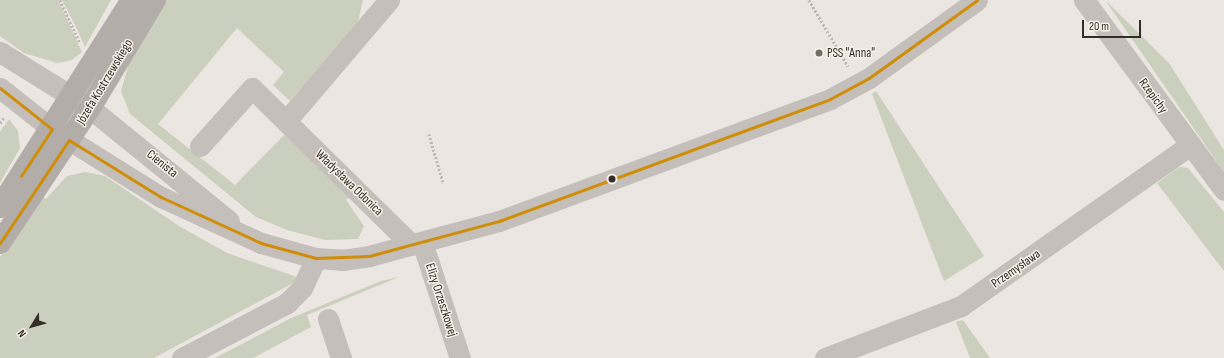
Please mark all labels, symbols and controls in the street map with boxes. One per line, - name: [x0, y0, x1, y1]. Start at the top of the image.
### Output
- scale bar: [1084, 12, 1143, 38]
- text: 20 m: [1089, 19, 1109, 34]
- street label: Józefa Kostrzewskiego: [73, 37, 137, 127]
- place label: PSS "Anna": [827, 45, 875, 61]
- marker: PSS "Anna": [814, 48, 824, 58]
- street label: Rzepichy: [1135, 76, 1171, 116]
- street label: Cienista: [143, 147, 181, 181]
- street label: Władysława Odonica: [312, 147, 386, 219]
- unlabelled marker: [607, 174, 617, 184]
- street label: Przemysława: [988, 246, 1044, 292]
- street label: Elizy Orzeszkowej: [422, 261, 460, 339]
- north arrow: [12, 306, 52, 346]
- text: N: [15, 327, 29, 340]

